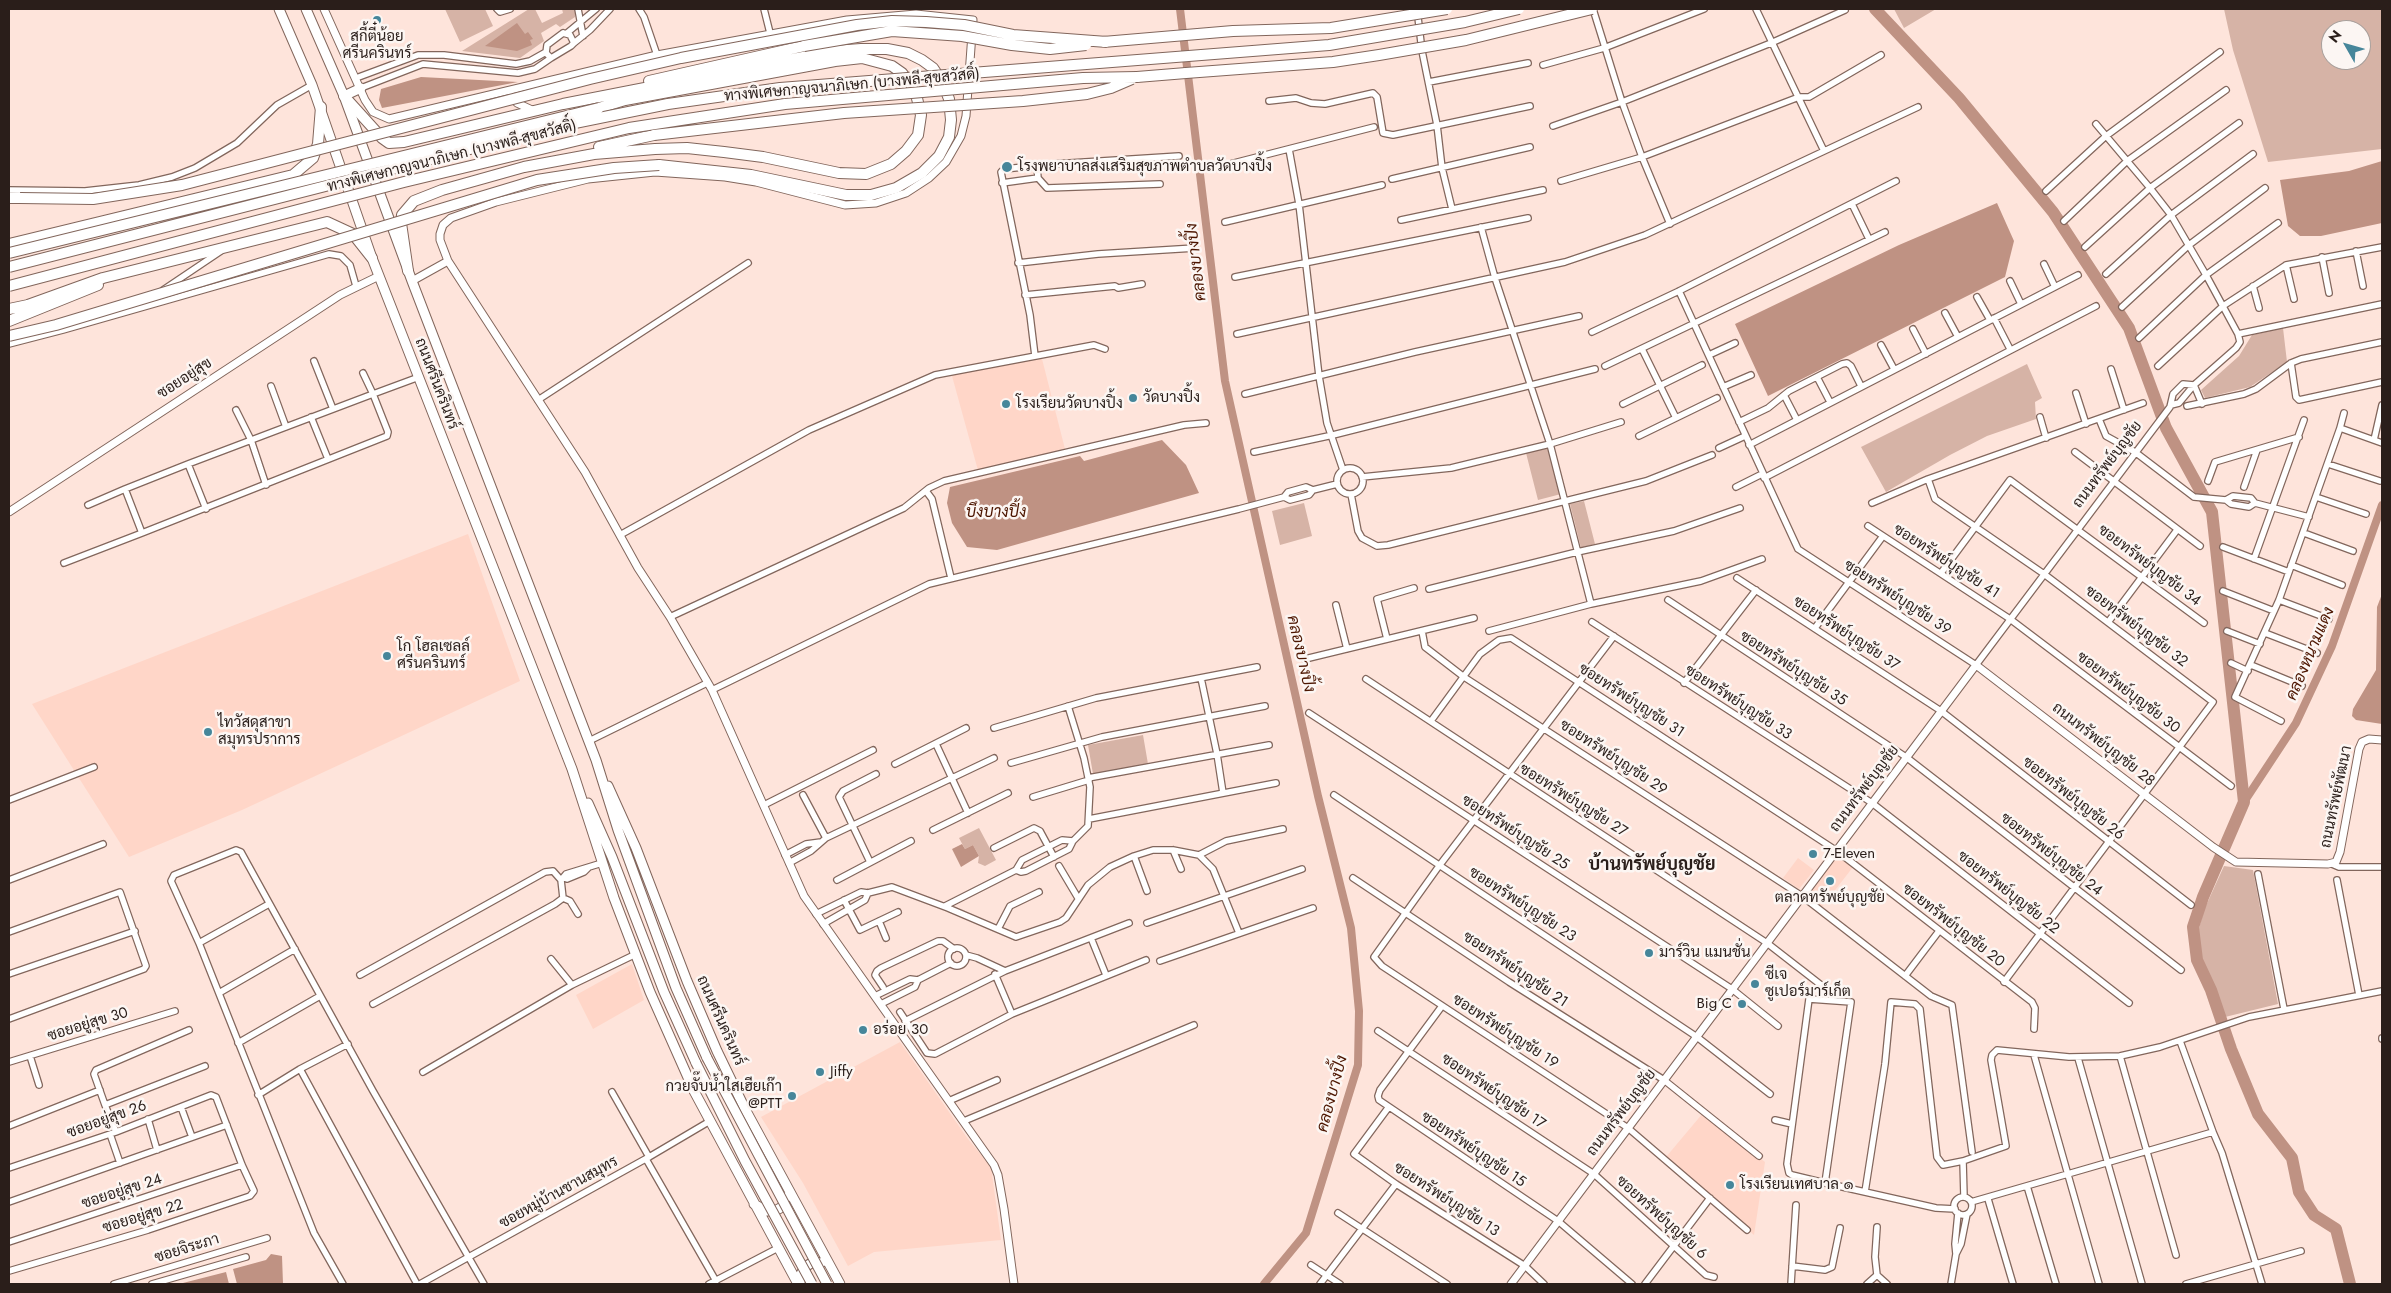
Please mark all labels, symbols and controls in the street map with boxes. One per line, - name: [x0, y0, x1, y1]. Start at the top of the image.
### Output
- marker: สุกี้ตี๋น้อย ศรีนครินทร์: [371, 14, 383, 26]
- north arrow: [2321, 20, 2371, 70]
- text: N: [2324, 26, 2346, 47]
- place label: สุกี้ตี๋น้อย ศรีนครินทร์: [343, 28, 411, 63]
- street label: ทางพิเศษกาญจนาภิเษก (บางพลี-สุขสวัสดิ์): [723, 66, 981, 106]
- street label: ทางพิเศษกาญจนาภิเษก (บางพลี-สุขสวัสดิ์): [325, 117, 579, 197]
- place label: โรงพยาบาลส่งเสริมสุขภาพตำบลวัดบางปิ้ง: [1018, 158, 1272, 176]
- marker: โรงพยาบาลส่งเสริมสุขภาพตำบลวัดบางปิ้ง: [1000, 160, 1014, 174]
- water label: คลองบางปิ้ง: [1183, 222, 1211, 302]
- street label: ถนนศรีนครินทร์: [410, 336, 462, 432]
- street label: ซอยอยู่สุข: [154, 355, 216, 403]
- place label: วัดบางปิ้ง: [1143, 389, 1200, 407]
- marker: วัดบางปิ้ง: [1127, 392, 1139, 404]
- place label: โรงเรียนวัดบางปิ้ง: [1016, 395, 1123, 413]
- marker: โรงเรียนวัดบางปิ้ง: [1000, 398, 1012, 410]
- street label: ถนนทรัพย์บุญชัย: [2069, 418, 2147, 512]
- water label: บึงบางปิ้ง: [966, 503, 1026, 523]
- street label: ซอยทรัพย์บุญชัย 41: [1890, 521, 2002, 603]
- street label: ซอยทรัพย์บุญชัย 34: [2094, 521, 2204, 611]
- street label: ซอยทรัพย์บุญชัย 39: [1840, 557, 1954, 639]
- street label: ซอยทรัพย์บุญชัย 32: [2081, 582, 2191, 672]
- street label: ซอยทรัพย์บุญชัย 37: [1789, 593, 1903, 675]
- water label: คลองหนามแดง: [2283, 604, 2339, 704]
- water label: คลองบางปิ้ง: [1282, 614, 1318, 694]
- street label: ซอยทรัพย์บุญชัย 35: [1736, 628, 1850, 710]
- place label: โก โฮลเซลล์ ศรีนครินทร์: [397, 638, 470, 673]
- street label: ซอยทรัพย์บุญชัย 30: [2073, 648, 2183, 738]
- marker: โก โฮลเซลล์ ศรีนครินทร์: [381, 650, 393, 662]
- street label: ซอยทรัพย์บุญชัย 31: [1575, 660, 1687, 742]
- street label: ซอยทรัพย์บุญชัย 33: [1681, 662, 1795, 744]
- street label: ถนนทรัพย์บุญชัย 28: [2048, 699, 2158, 791]
- place label: ไทวัสดุสาขา สมุทรปราการ: [218, 714, 301, 749]
- street label: ซอยทรัพย์บุญชัย 29: [1556, 717, 1670, 799]
- marker: ไทวัสดุสาขา สมุทรปราการ: [202, 726, 214, 738]
- street label: ถนนทรัพย์บุญชัย: [1826, 742, 1904, 836]
- street label: ถนนทรัพย์พัฒนา: [2317, 744, 2357, 850]
- street label: ซอยทรัพย์บุญชัย 26: [2018, 754, 2128, 844]
- street label: ซอยทรัพย์บุญชัย 27: [1516, 761, 1630, 841]
- street label: ซอยทรัพย์บุญชัย 25: [1458, 792, 1572, 874]
- street label: ซอยทรัพย์บุญชัย 24: [1996, 810, 2106, 900]
- place label: 7-Eleven: [1823, 845, 1875, 863]
- marker: 7-Eleven: [1807, 848, 1819, 860]
- street label: ซอยทรัพย์บุญชัย 22: [1953, 848, 2063, 938]
- district label: บ้านทรัพย์บุญชัย: [1589, 855, 1715, 877]
- street label: ซอยทรัพย์บุญชัย 23: [1465, 864, 1579, 946]
- marker: ตลาดทรัพย์บุญชัย: [1824, 875, 1836, 887]
- street label: ซอยทรัพย์บุญชัย 20: [1898, 880, 2008, 972]
- place label: ตลาดทรัพย์บุญชัย: [1775, 889, 1885, 907]
- street label: ซอยทรัพย์บุญชัย 21: [1459, 928, 1571, 1012]
- place label: มาร์วิน แมนชั่น: [1659, 944, 1751, 962]
- marker: มาร์วิน แมนชั่น: [1643, 947, 1655, 959]
- place label: ซีเจ ซูเปอร์มาร์เก็ต: [1765, 966, 1851, 1001]
- street label: ถนนศรีนครินทร์: [692, 973, 748, 1069]
- marker: ซีเจ ซูเปอร์มาร์เก็ต: [1749, 978, 1761, 990]
- street label: ซอยทรัพย์บุญชัย 19: [1449, 991, 1561, 1073]
- place label: Big C: [1696, 995, 1732, 1013]
- marker: Big C: [1736, 998, 1748, 1010]
- street label: ซอยอยู่สุข 30: [46, 1004, 130, 1046]
- place label: อร่อย 30: [873, 1021, 928, 1039]
- marker: อร่อย 30: [857, 1024, 869, 1036]
- street label: ซอยทรัพย์บุญชัย 17: [1437, 1050, 1549, 1134]
- water label: คลองบางปิ้ง: [1314, 1054, 1352, 1134]
- place label: Jiffy: [830, 1063, 853, 1081]
- marker: Jiffy: [814, 1066, 826, 1078]
- street label: ถนนทรัพย์บุญชัย: [1583, 1066, 1661, 1160]
- place label: กวยจั๊บน้ำใสเฮียเก๊า @PTT: [666, 1078, 782, 1113]
- marker: กวยจั๊บน้ำใสเฮียเก๊า @PTT: [786, 1090, 798, 1102]
- street label: ซอยอยู่สุข 26: [65, 1097, 149, 1143]
- street label: ซอยทรัพย์บุญชัย 15: [1417, 1108, 1529, 1192]
- street label: ซอยหมู่บ้านชานสมุทร: [497, 1153, 621, 1233]
- street label: ซอยทรัพย์บุญชัย 13: [1390, 1159, 1502, 1241]
- street label: ซอยอยู่สุข 24: [80, 1171, 164, 1213]
- street label: ซอยทรัพย์บุญชัย 6: [1612, 1172, 1710, 1264]
- place label: โรงเรียนเทศบาล ๑: [1740, 1176, 1854, 1194]
- marker: โรงเรียนเทศบาล ๑: [1724, 1179, 1736, 1191]
- street label: ซอยอยู่สุข 22: [101, 1196, 185, 1238]
- street label: ซอยจิระภา: [152, 1231, 222, 1267]

